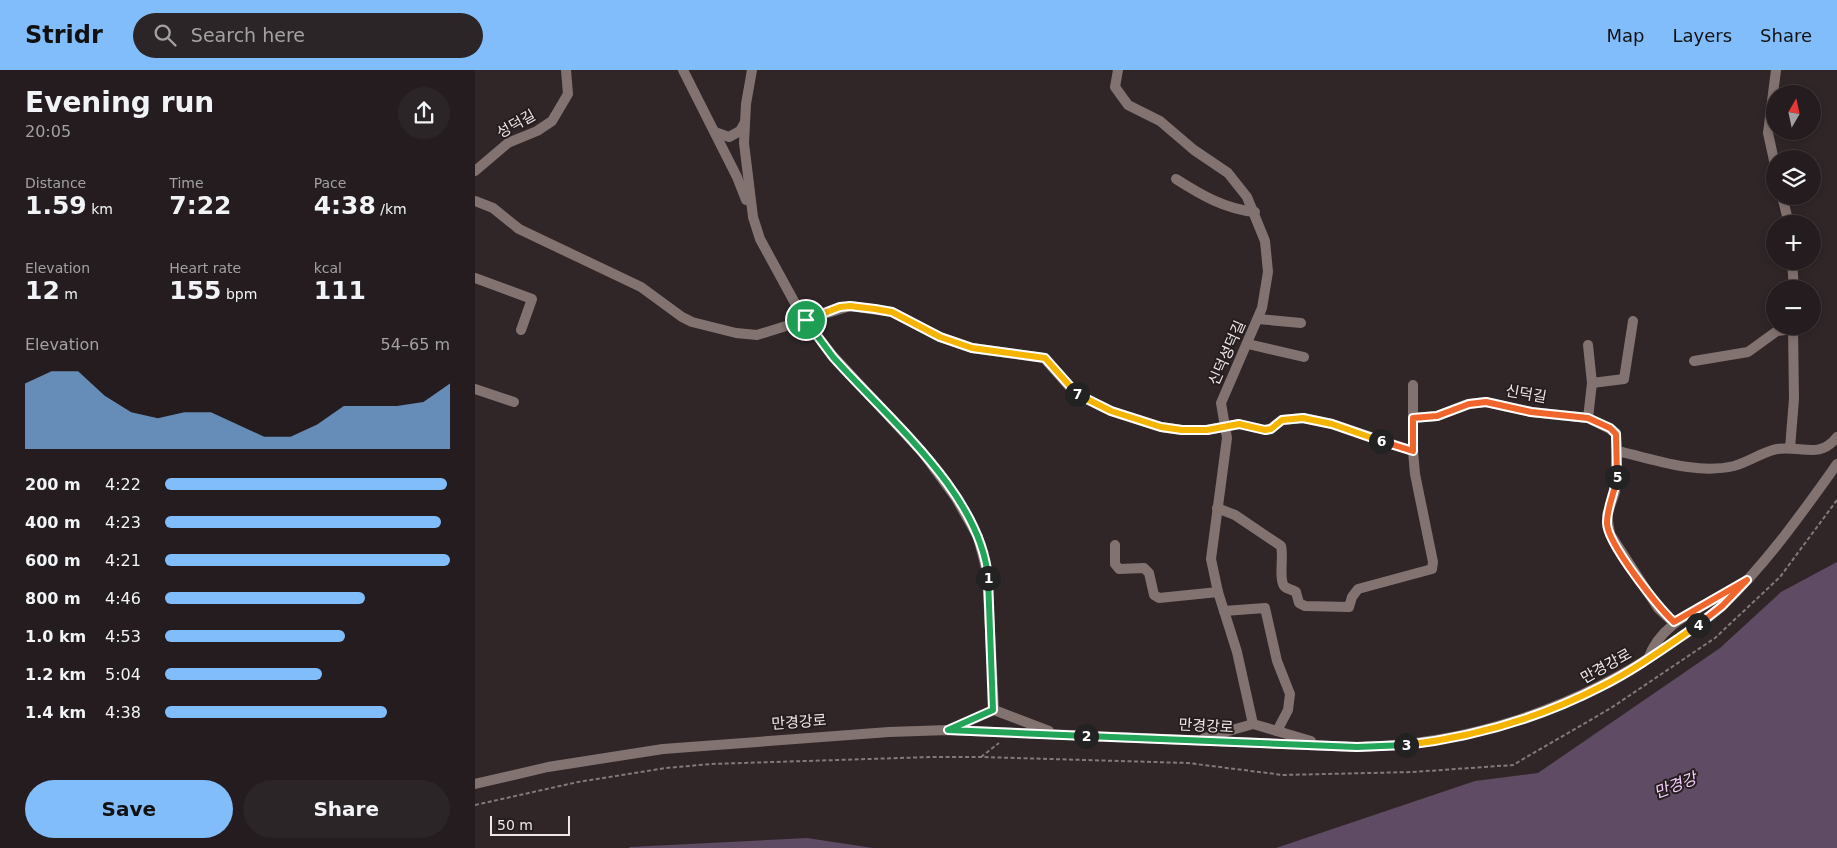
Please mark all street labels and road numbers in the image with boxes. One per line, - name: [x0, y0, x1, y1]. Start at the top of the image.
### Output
- street label: 성덕길: [494, 106, 538, 142]
- street label: 신덕성덕길: [1205, 318, 1249, 388]
- street label: 신덕길: [1504, 382, 1548, 406]
- street label: 만경강로: [1577, 645, 1635, 687]
- street label: 만경강로: [771, 711, 827, 733]
- street label: 만경강로: [1178, 716, 1234, 736]

